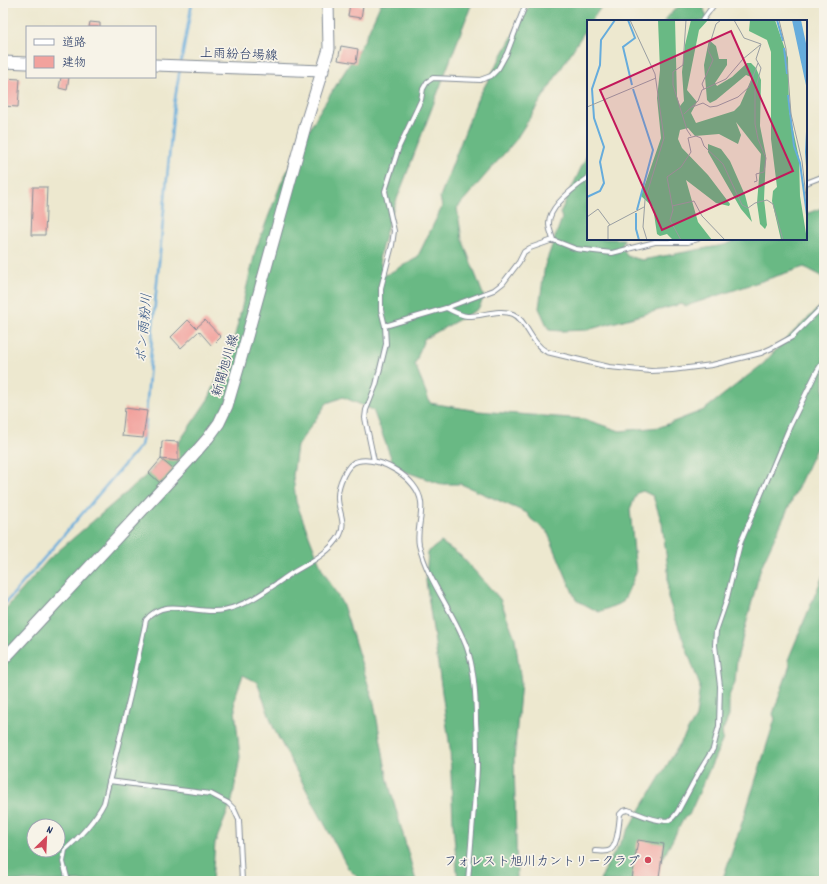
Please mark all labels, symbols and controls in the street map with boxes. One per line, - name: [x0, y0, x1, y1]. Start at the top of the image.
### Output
- inset map: [587, 20, 807, 240]
- legend: [26, 26, 156, 78]
- text: 道路: [62, 35, 86, 52]
- street label: 上雨紛台場線: [200, 45, 279, 66]
- text: 建物: [62, 55, 86, 72]
- water label: ポン雨粉川: [132, 292, 158, 364]
- street label: 新開旭川線: [208, 331, 245, 400]
- north arrow: [26, 818, 66, 858]
- text: N: [44, 822, 56, 839]
- place label: フォレスト旭川カントリークラブ: [444, 853, 640, 872]
- marker: フォレスト旭川カントリークラブ: [643, 855, 653, 865]

